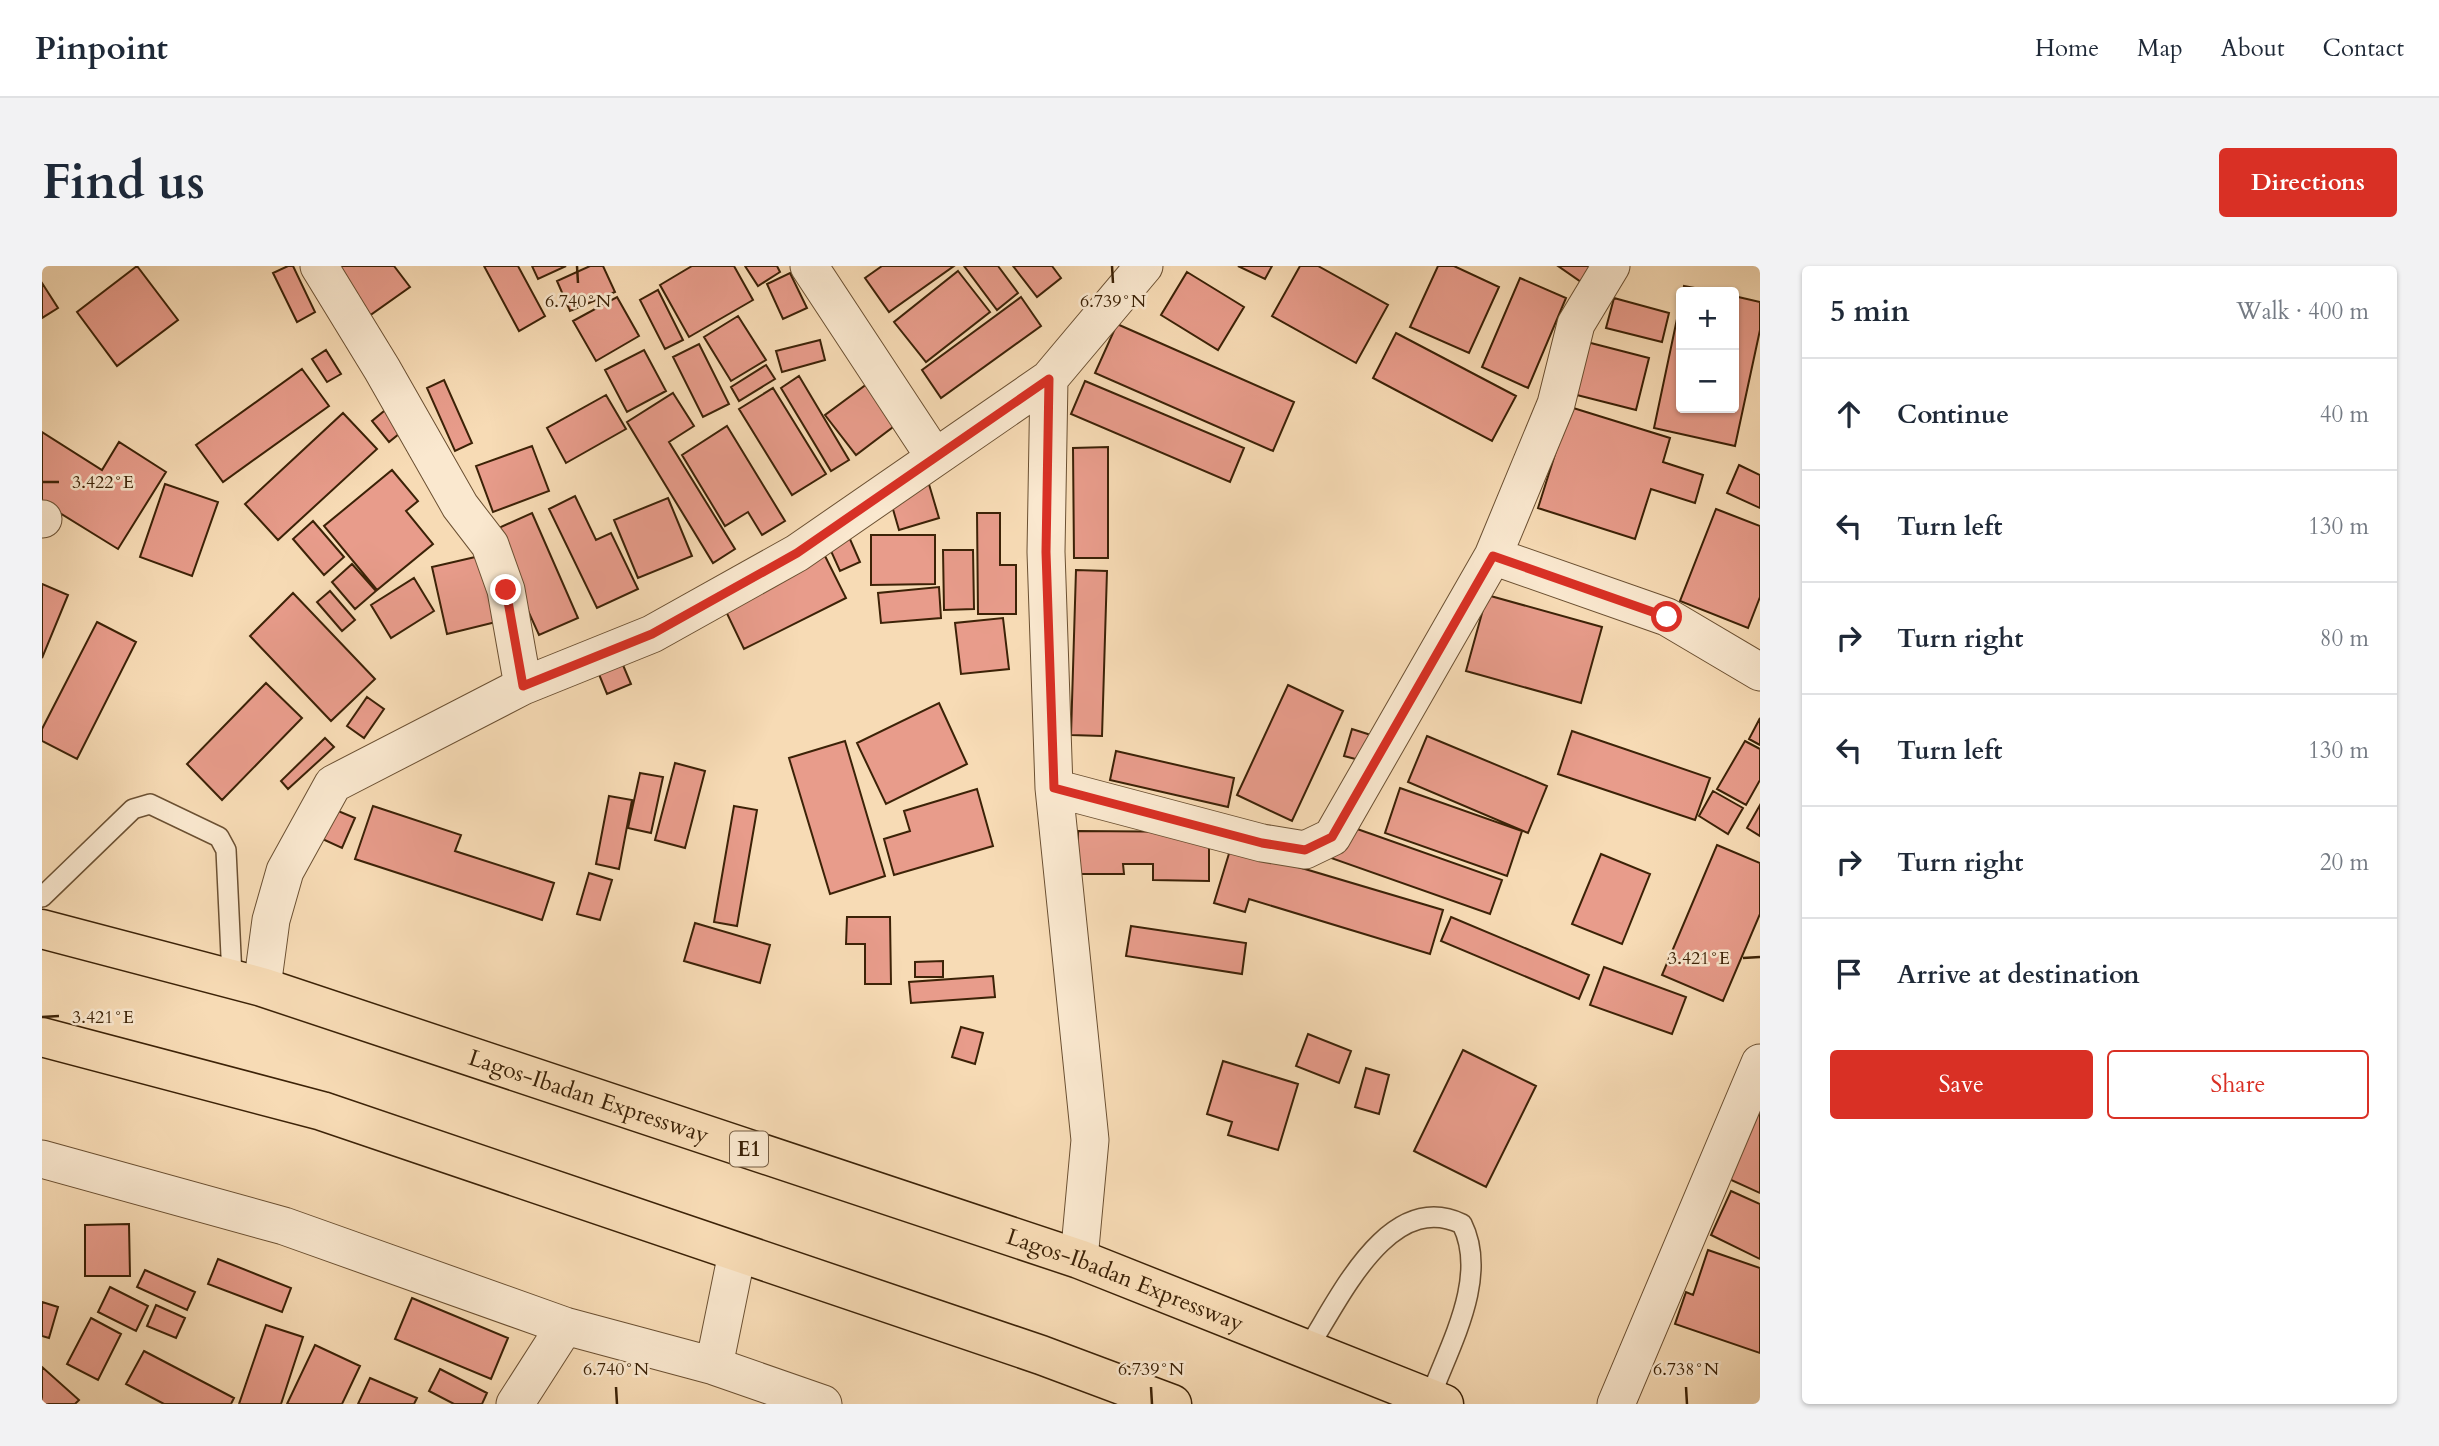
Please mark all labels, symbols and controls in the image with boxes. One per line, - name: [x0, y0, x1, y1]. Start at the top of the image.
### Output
- text: Pinpoint: [35, 26, 168, 71]
- text: Home: [2035, 32, 2099, 65]
- text: Map: [2137, 32, 2183, 65]
- text: About: [2221, 32, 2285, 65]
- text: Contact: [2323, 32, 2404, 65]
- button: Directions: [2219, 148, 2397, 217]
- text: Find us: [42, 149, 205, 216]
- map controls: [1676, 287, 1739, 413]
- button: +: [1676, 287, 1739, 350]
- text: 6.740°N: [545, 289, 612, 314]
- text: 6.739°N: [1080, 289, 1147, 314]
- text: 5 min: [1830, 291, 1910, 332]
- text: Walk · 400 m: [2236, 296, 2369, 327]
- button: −: [1676, 350, 1739, 413]
- icon: ahead: [1830, 395, 1868, 433]
- text: Continue: [1897, 397, 2009, 432]
- text: 40 m: [2320, 399, 2369, 430]
- text: 3.422°E: [72, 470, 134, 495]
- icon: left: [1830, 507, 1868, 545]
- text: Turn left: [1897, 509, 2002, 544]
- text: 130 m: [2308, 511, 2369, 542]
- route end: [490, 574, 521, 605]
- route start: [1651, 601, 1682, 632]
- icon: right: [1830, 619, 1868, 657]
- text: Turn right: [1897, 621, 2024, 656]
- text: 80 m: [2320, 623, 2369, 654]
- icon: left: [1830, 731, 1868, 769]
- text: Turn left: [1897, 733, 2002, 768]
- text: 130 m: [2308, 735, 2369, 766]
- icon: right: [1830, 843, 1868, 881]
- text: Turn right: [1897, 845, 2024, 880]
- text: 20 m: [2320, 847, 2369, 878]
- text: 3.421°E: [1668, 946, 1730, 971]
- icon: arrive: [1830, 955, 1868, 993]
- text: Arrive at destination: [1897, 957, 2140, 992]
- text: 3.421°E: [72, 1005, 134, 1030]
- street label: Lagos-Ibadan Expressway: [465, 1041, 713, 1150]
- button: Save: [1830, 1050, 2093, 1119]
- button: Share: [2107, 1050, 2369, 1119]
- road number: E1: [730, 1132, 768, 1166]
- street label: Lagos-Ibadan Expressway: [1003, 1220, 1248, 1338]
- text: 6.740°N: [583, 1357, 650, 1382]
- text: 6.739°N: [1118, 1357, 1185, 1382]
- text: 6.738°N: [1653, 1357, 1720, 1382]

